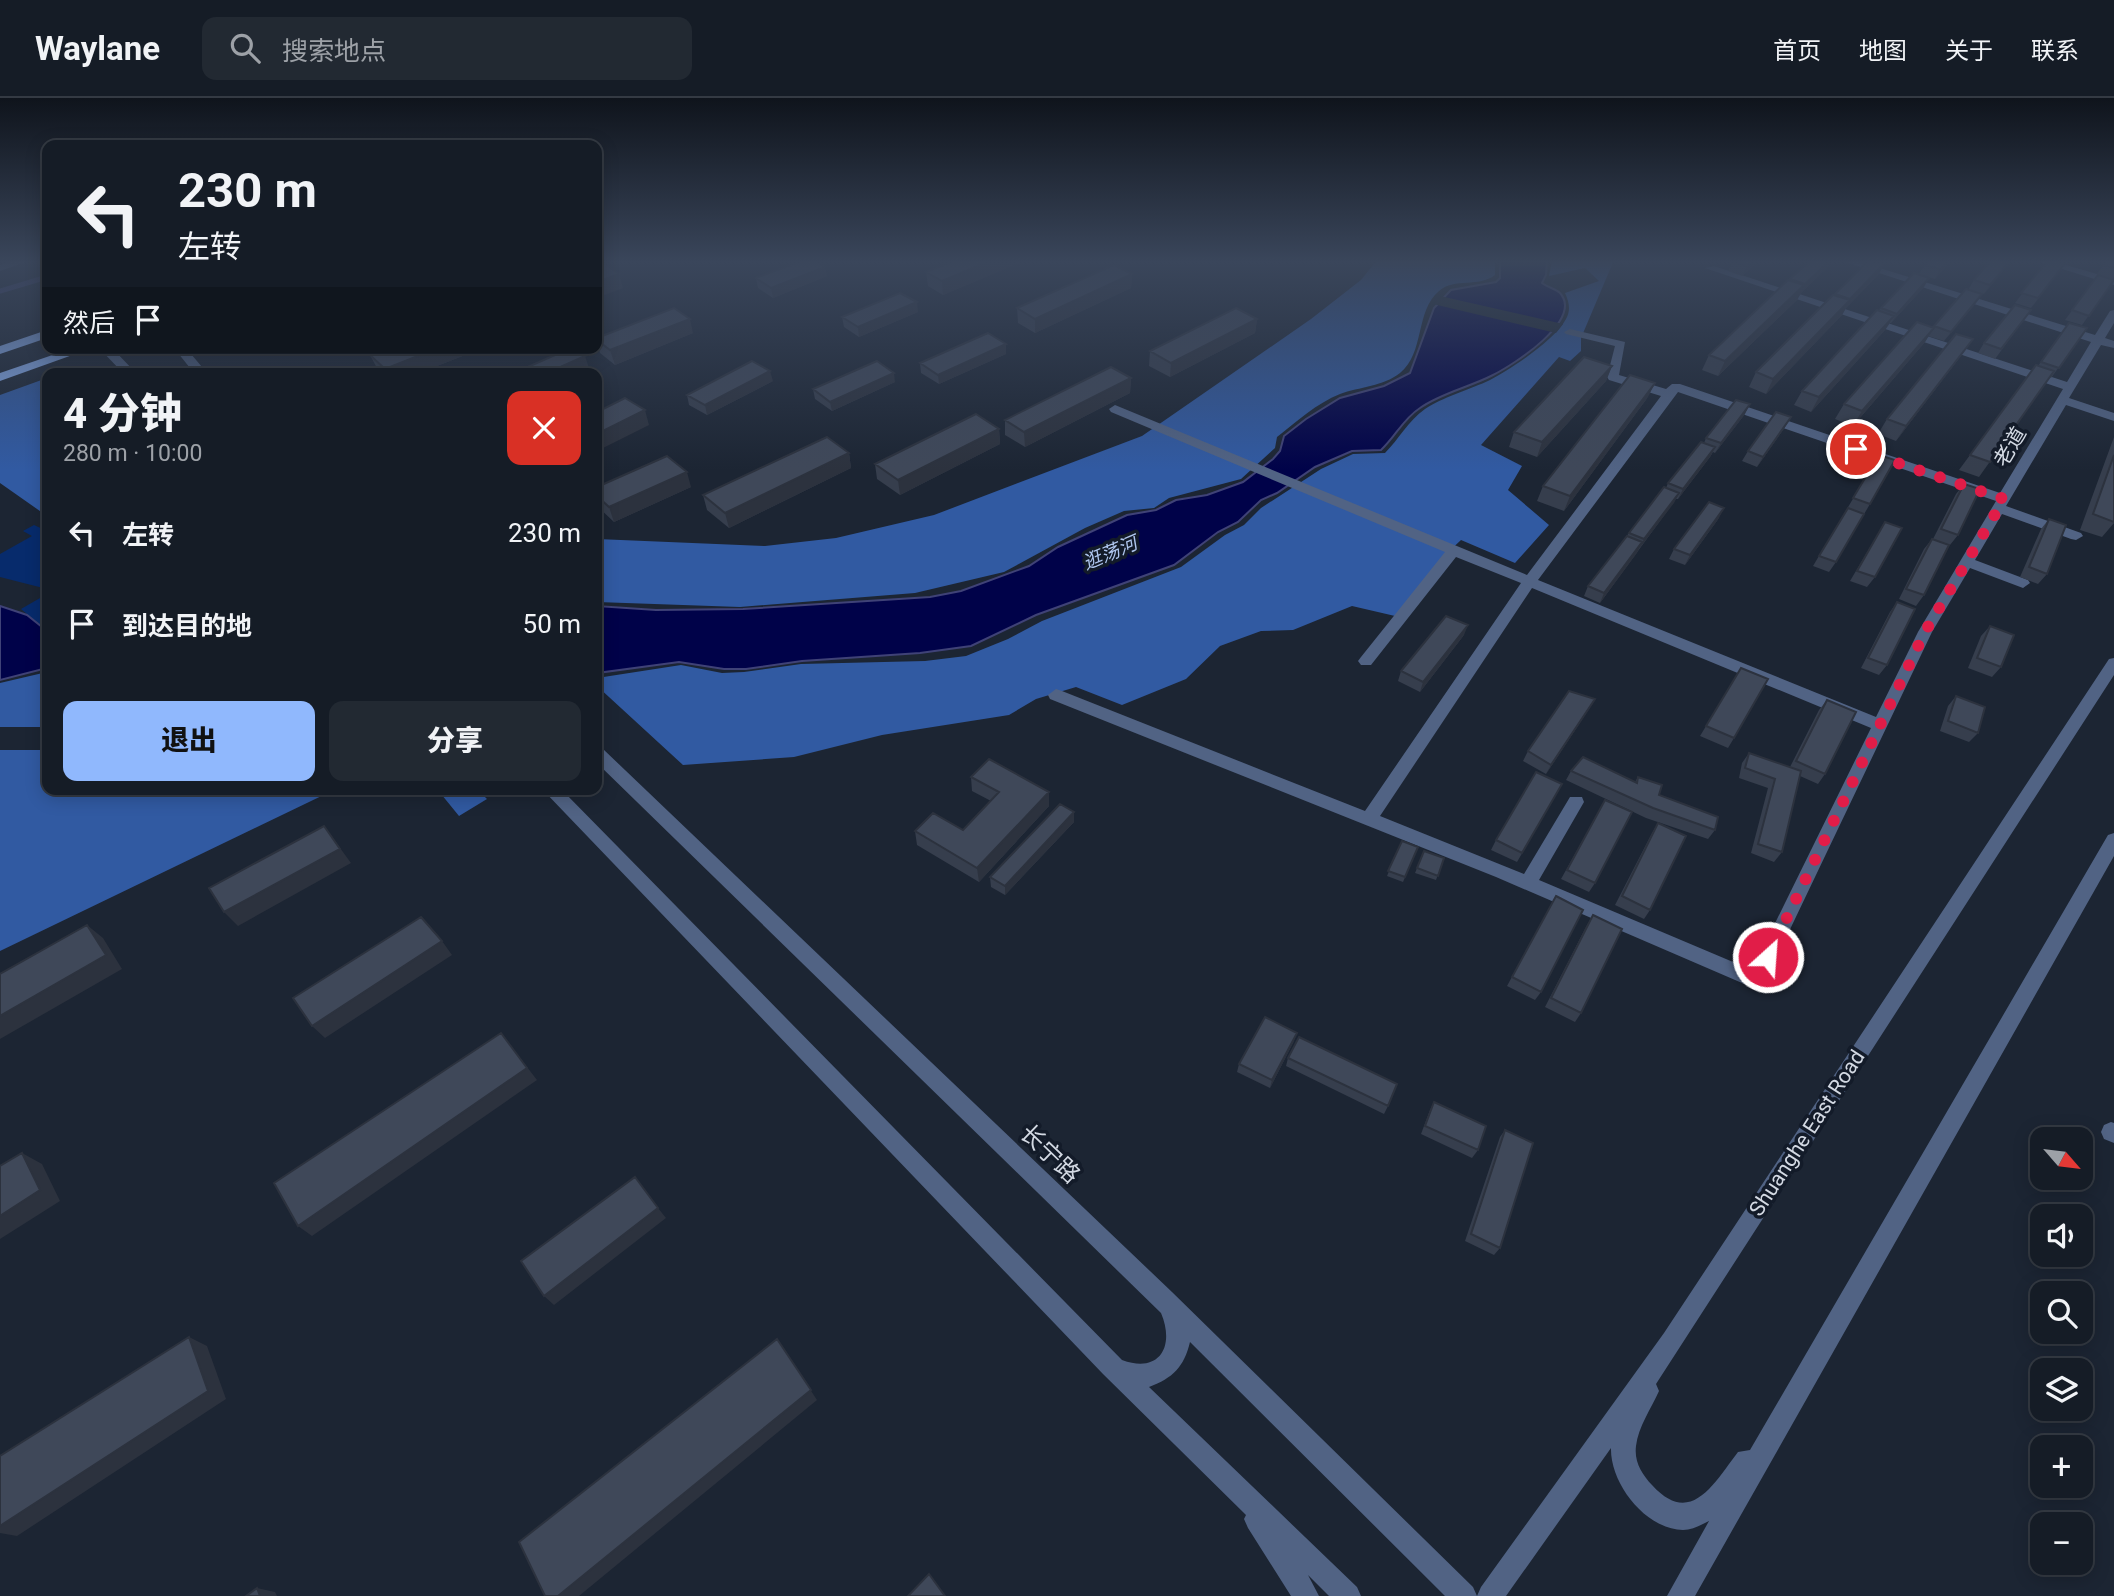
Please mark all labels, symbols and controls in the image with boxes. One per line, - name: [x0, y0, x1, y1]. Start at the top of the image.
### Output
- search box: [202, 17, 692, 80]
- text: Waylane: [35, 29, 160, 68]
- icon: search: [226, 29, 264, 67]
- text: 搜索地点: [282, 36, 386, 66]
- text: 首页: [1773, 37, 1821, 65]
- text: 地图: [1859, 37, 1907, 65]
- text: 关于: [1945, 37, 1993, 65]
- text: 联系: [2031, 37, 2079, 65]
- text: 230 m: [178, 162, 317, 219]
- icon: left: [63, 168, 154, 259]
- text: 左转: [178, 228, 242, 266]
- icon: arrive: [129, 301, 167, 339]
- text: 然后: [63, 308, 115, 338]
- text: 4 分钟: [63, 389, 182, 438]
- button: close: [507, 391, 581, 465]
- pin: [1826, 419, 1886, 479]
- street label: 老道: [1989, 423, 2031, 471]
- icon: arrive: [1837, 430, 1875, 468]
- text: 280 m · 10:00: [63, 440, 202, 467]
- icon: left: [63, 514, 101, 552]
- text: 230 m: [508, 518, 581, 548]
- text: 左转: [122, 520, 174, 550]
- water label: 逛荡河: [1079, 530, 1144, 575]
- icon: arrive: [63, 605, 101, 643]
- text: 50 m: [523, 609, 581, 639]
- text: 到达目的地: [122, 611, 252, 641]
- button: 退出: [63, 701, 315, 781]
- button: 分享: [329, 701, 581, 781]
- position arrow: [1731, 920, 1805, 994]
- street label: Shuanghe East Road: [1744, 1046, 1870, 1220]
- street label: 长宁路: [1014, 1119, 1086, 1189]
- north arrow: [2030, 1127, 2093, 1190]
- map controls: [2030, 1127, 2093, 1575]
- button: sound: [2030, 1204, 2093, 1267]
- button: search: [2030, 1281, 2093, 1344]
- button: layers: [2030, 1358, 2093, 1421]
- button: +: [2030, 1435, 2093, 1498]
- button: −: [2030, 1512, 2093, 1575]

